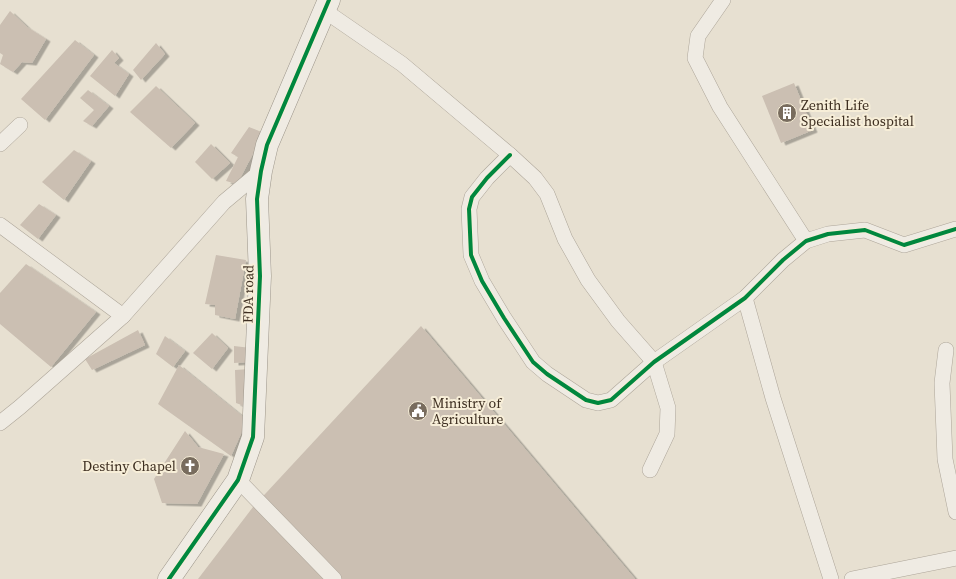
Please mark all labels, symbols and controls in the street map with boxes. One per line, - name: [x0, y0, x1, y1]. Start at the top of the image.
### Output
- place label: Zenith Life Specialist hospital: [801, 95, 914, 131]
- building icon: Zenith Life Specialist hospital: [776, 102, 798, 124]
- street label: FDA road: [237, 265, 259, 323]
- place label: Ministry of Agriculture: [432, 393, 503, 429]
- public building icon: Ministry of Agriculture: [407, 400, 429, 422]
- church icon: Destiny Chapel: [179, 455, 201, 477]
- place label: Destiny Chapel: [82, 456, 176, 476]

